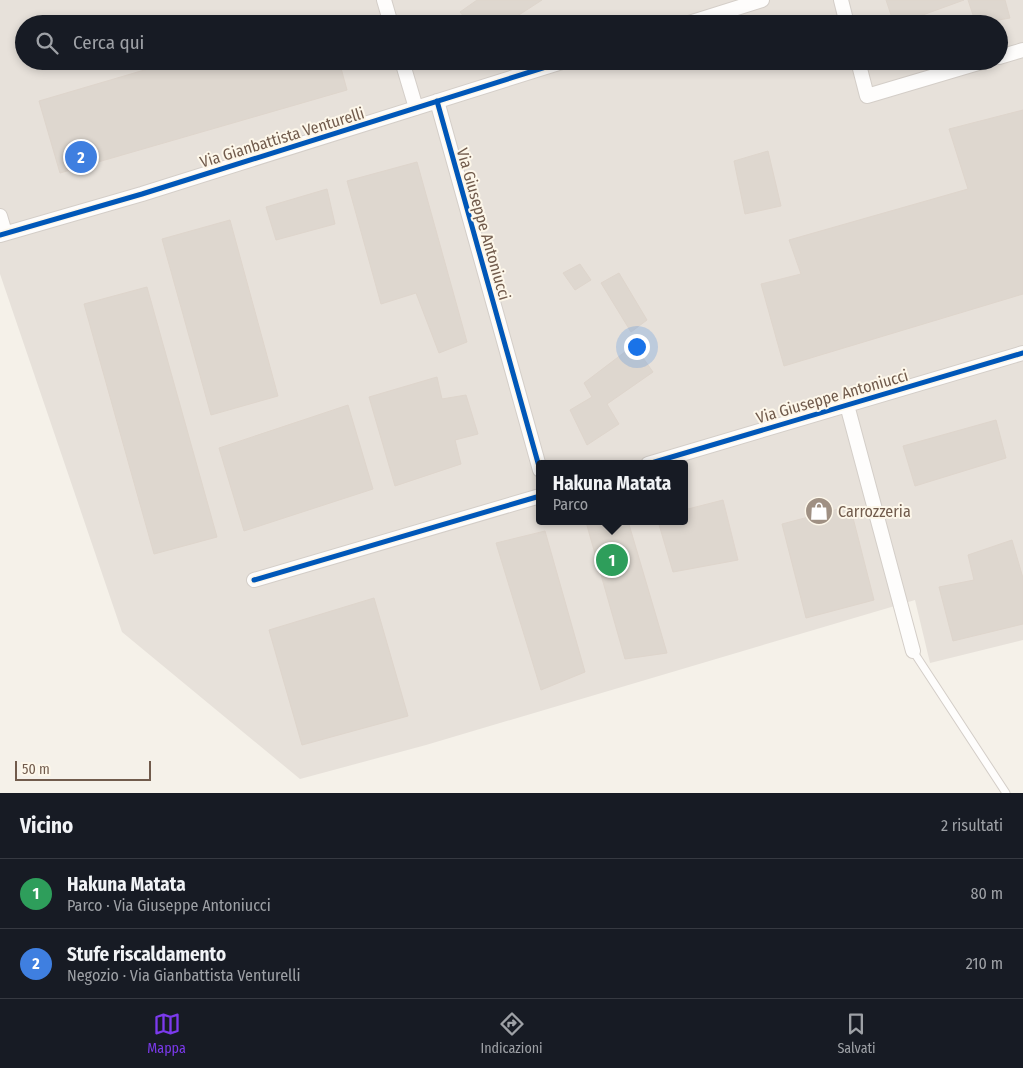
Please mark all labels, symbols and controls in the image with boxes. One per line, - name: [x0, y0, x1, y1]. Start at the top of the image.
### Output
- search box: [15, 15, 1008, 70]
- icon: search: [33, 29, 61, 57]
- text: Cerca qui: [73, 31, 144, 54]
- street label: Via Gianbattista Venturelli: [198, 103, 367, 172]
- pin: 2: [65, 138, 97, 176]
- street label: Via Giuseppe Antoniucci: [453, 146, 514, 302]
- your location: [624, 334, 650, 360]
- street label: Via Giuseppe Antoniucci: [754, 366, 910, 427]
- popup: [536, 460, 688, 525]
- text: Hakuna Matata: [553, 472, 671, 495]
- text: Parco: [553, 495, 588, 514]
- shop icon: Carrozzeria: [804, 496, 834, 526]
- place label: Carrozzeria: [838, 502, 911, 521]
- pin: 1: [596, 541, 628, 579]
- scale bar: [15, 758, 151, 781]
- text: 50 m: [22, 761, 50, 778]
- text: Vicino: [20, 813, 73, 839]
- text: 2 risultati: [941, 816, 1003, 835]
- text: Hakuna Matata: [67, 873, 186, 896]
- text: 1: [33, 884, 39, 903]
- text: 80 m: [971, 884, 1003, 903]
- text: Parco · Via Giuseppe Antoniucci: [67, 896, 271, 915]
- text: Stufe riscaldamento: [67, 943, 226, 966]
- text: 2: [32, 954, 40, 973]
- text: 210 m: [966, 954, 1003, 973]
- text: Negozio · Via Gianbattista Venturelli: [67, 966, 301, 985]
- tab: Mappa: [147, 1010, 186, 1057]
- tab: Indicazioni: [481, 1010, 543, 1057]
- tab: Salvati: [837, 1010, 876, 1057]

